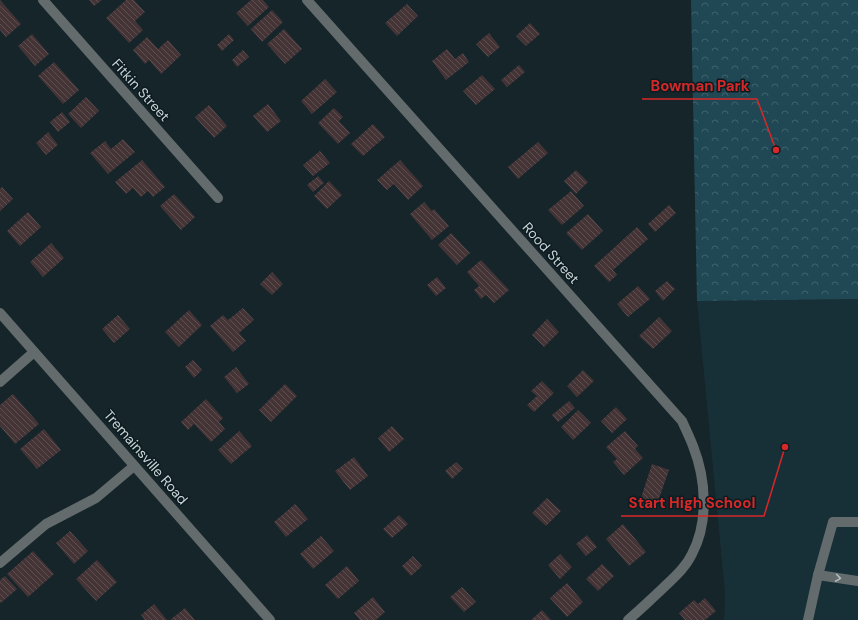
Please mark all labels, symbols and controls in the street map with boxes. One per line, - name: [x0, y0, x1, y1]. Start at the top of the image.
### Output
- street label: Fitkin Street: [108, 55, 174, 125]
- callout: Bowman Park: [642, 72, 757, 99]
- text: Bowman Park: [651, 76, 750, 96]
- street label: Rood Street: [519, 218, 583, 288]
- street label: Tremainsville Road: [100, 406, 192, 508]
- callout: Start High School: [621, 489, 764, 516]
- text: Start High School: [629, 493, 755, 513]
- one-way arrow: [835, 573, 841, 582]

